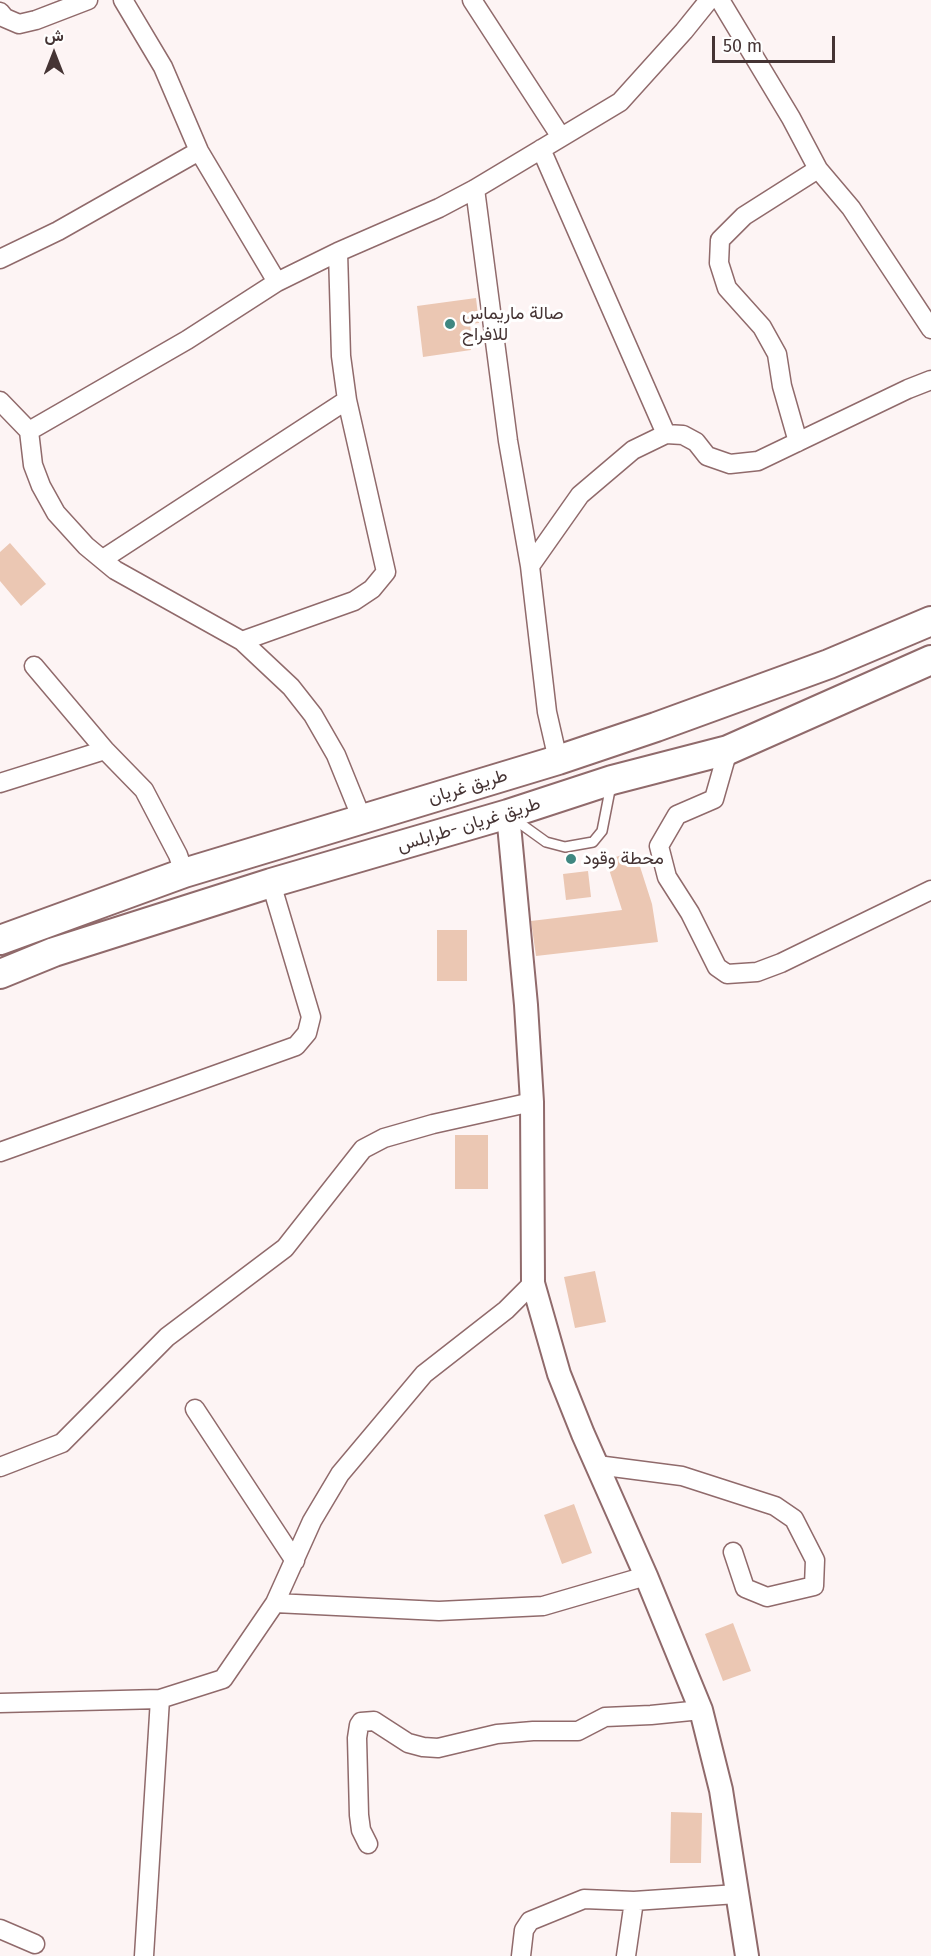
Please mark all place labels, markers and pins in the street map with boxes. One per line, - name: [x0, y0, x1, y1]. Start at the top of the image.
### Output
- place label: صالة ماريماس للافراح: [462, 303, 563, 346]
- marker: صالة ماريماس للافراح: [443, 317, 457, 331]
- place label: محطة وقود: [583, 848, 664, 870]
- marker: محطة وقود: [564, 852, 578, 866]

